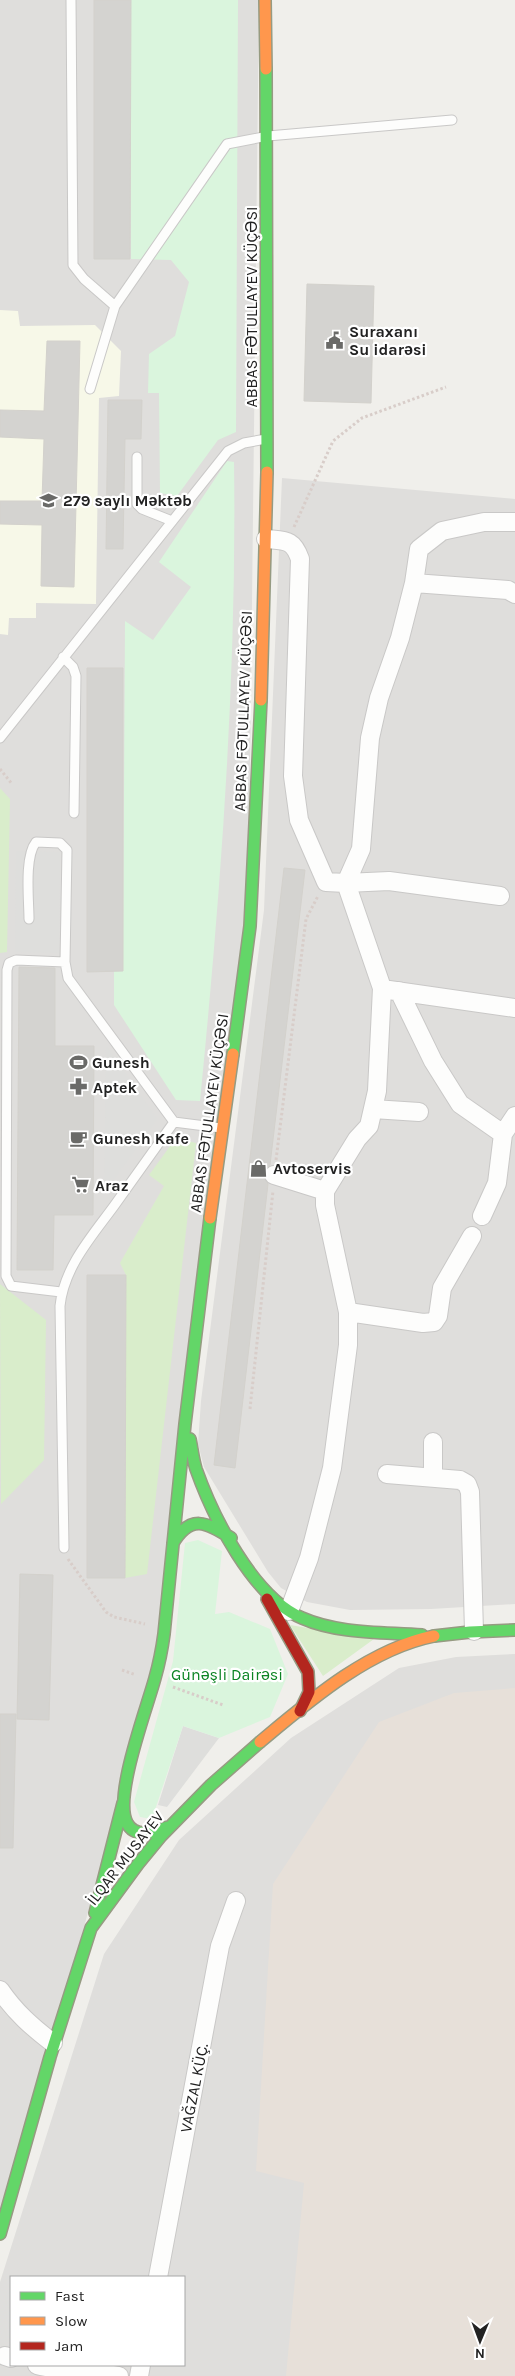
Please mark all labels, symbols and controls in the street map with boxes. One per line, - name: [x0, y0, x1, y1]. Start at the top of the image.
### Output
- street label: ABBAS FƏTULLAYEV KÜÇƏSI: [242, 206, 261, 408]
- place label: Suraxanı Su idarəsi: [349, 322, 427, 359]
- public building icon: Suraxanı Su idarəsi: [325, 330, 345, 350]
- school or university icon: 279 saylı Məktəb: [39, 490, 59, 510]
- place label: 279 saylı Məktəb: [63, 491, 192, 510]
- street label: ABBAS FƏTULLAYEV KÜÇƏSI: [230, 610, 256, 812]
- street label: ABBAS FƏTULLAYEV KÜÇƏSI: [186, 1012, 232, 1214]
- sports icon: Gunesh: [68, 1052, 88, 1072]
- place label: Gunesh: [92, 1053, 150, 1072]
- pharmacy icon: Aptek: [69, 1077, 89, 1097]
- place label: Aptek: [93, 1078, 138, 1097]
- cafe icon: Gunesh Kafe: [69, 1128, 89, 1148]
- place label: Gunesh Kafe: [93, 1129, 189, 1148]
- shop icon: Avtoservis: [249, 1158, 269, 1178]
- place label: Avtoservis: [273, 1159, 352, 1178]
- supermarket icon: Araz: [71, 1175, 91, 1195]
- place label: Araz: [95, 1176, 129, 1195]
- park label: Günəşli Dairəsi: [171, 1665, 283, 1684]
- street label: İLQAR MUSAYEV: [82, 1807, 168, 1909]
- street label: VAĞZAL KÜÇ.: [176, 2042, 212, 2134]
- legend: [10, 2276, 185, 2366]
- text: Fast: [55, 2287, 85, 2305]
- text: Slow: [55, 2312, 87, 2330]
- north arrow: [455, 2316, 505, 2366]
- text: Jam: [55, 2337, 83, 2355]
- text: N: [475, 2345, 485, 2362]

